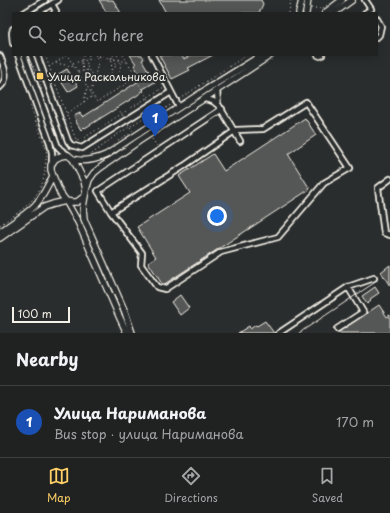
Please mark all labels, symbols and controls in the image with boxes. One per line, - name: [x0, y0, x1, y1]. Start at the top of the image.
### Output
- search box: [12, 12, 378, 56]
- icon: search: [26, 23, 48, 45]
- text: Search here: [58, 23, 144, 46]
- place label: Улица Раскольникова: [48, 68, 166, 85]
- marker: Улица Раскольникова: [35, 71, 45, 81]
- pin: 1: [142, 104, 168, 137]
- your location: [207, 206, 227, 226]
- scale bar: [12, 305, 70, 324]
- text: 100 m: [18, 305, 52, 322]
- text: Nearby: [16, 346, 78, 372]
- text: Улица Нариманова: [54, 401, 207, 424]
- text: 1: [26, 412, 32, 431]
- text: 170 m: [336, 412, 374, 431]
- text: Bus stop · улица Нариманова: [54, 424, 244, 443]
- tab: Map: [47, 465, 70, 506]
- tab: Directions: [164, 465, 218, 506]
- tab: Saved: [312, 465, 343, 506]

